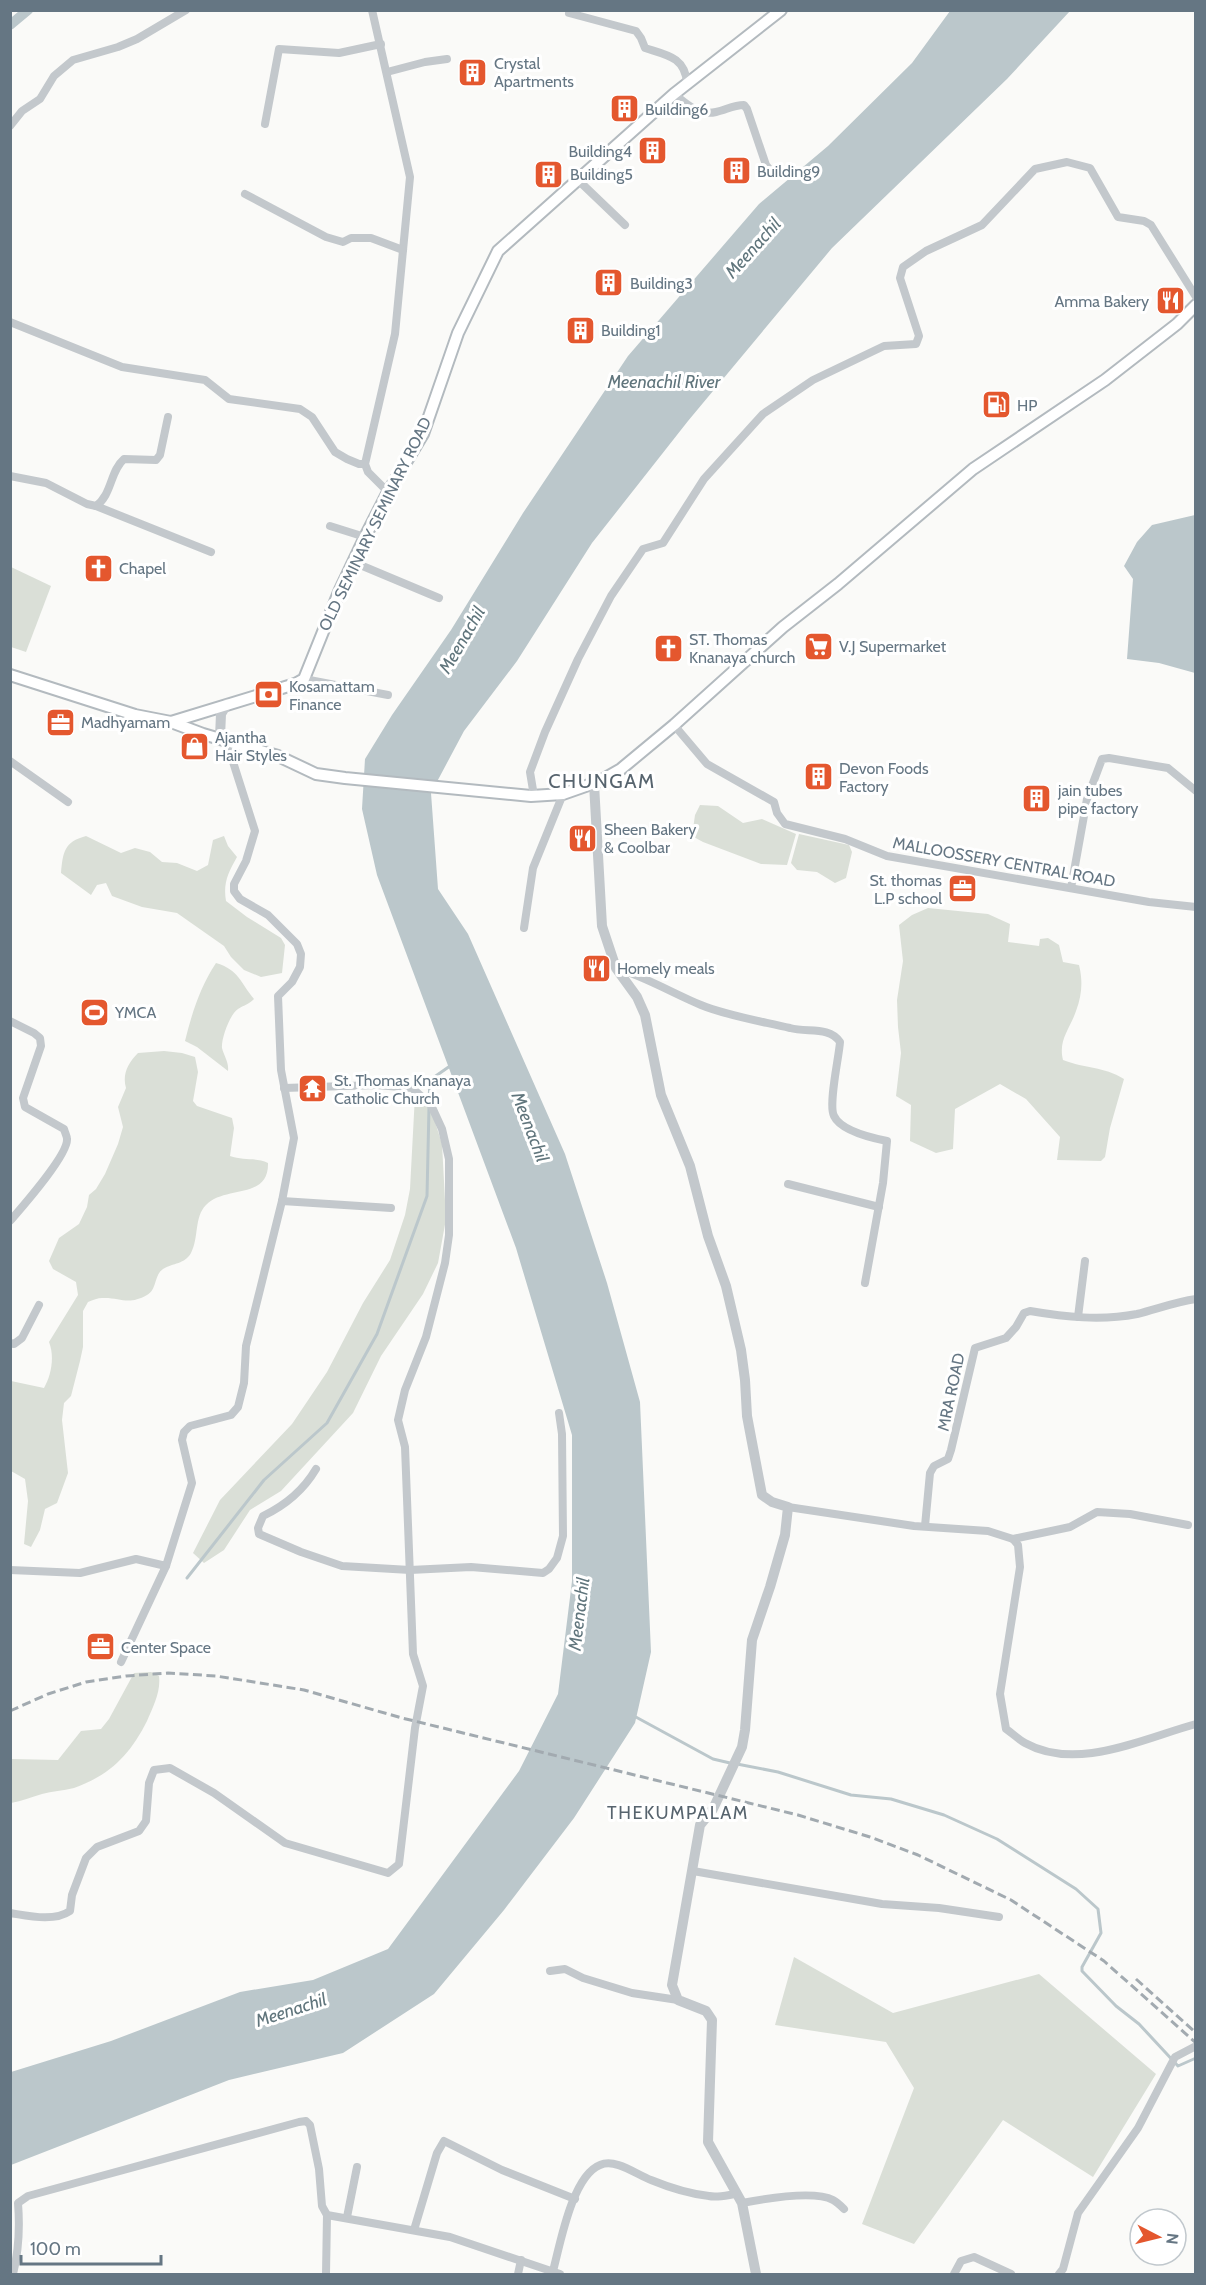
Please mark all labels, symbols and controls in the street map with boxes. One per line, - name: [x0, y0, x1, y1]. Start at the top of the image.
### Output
- place label: Crystal Apartments: [494, 54, 574, 91]
- building icon: Crystal Apartments: [457, 56, 489, 88]
- building icon: Building6: [608, 93, 640, 125]
- place label: Building6: [645, 100, 708, 119]
- building icon: Building4: [637, 135, 669, 167]
- place label: Building4: [569, 142, 632, 161]
- building icon: Building9: [720, 155, 752, 187]
- building icon: Building5: [533, 158, 565, 190]
- place label: Building9: [757, 162, 820, 181]
- place label: Building5: [570, 165, 633, 184]
- water label: Meenachil: [720, 213, 786, 283]
- building icon: Building3: [593, 267, 625, 299]
- place label: Building3: [630, 274, 693, 293]
- restaurant icon: Amma Bakery: [1154, 285, 1186, 317]
- place label: Amma Bakery: [1054, 292, 1149, 311]
- building icon: Building1: [564, 314, 596, 346]
- place label: Building1: [601, 321, 660, 340]
- water label: Meenachil River: [607, 371, 722, 393]
- fuel station icon: HP: [980, 389, 1012, 421]
- place label: HP: [1017, 396, 1037, 415]
- street label: OLD SEMINARY SEMINARY ROAD: [315, 414, 435, 634]
- church icon: Chapel: [82, 552, 114, 584]
- place label: Chapel: [119, 559, 166, 578]
- water label: Meenachil: [434, 602, 490, 678]
- place label: ST. Thomas Knanaya church: [689, 630, 795, 667]
- supermarket icon: V.J Supermarket: [802, 630, 834, 662]
- church icon: ST. Thomas Knanaya church: [652, 632, 684, 664]
- place label: V.J Supermarket: [839, 637, 947, 656]
- place label: Kosamattam Finance: [289, 677, 375, 714]
- bank icon: Kosamattam Finance: [252, 679, 284, 711]
- office icon: Madhyamam: [44, 706, 76, 738]
- place label: Madhyamam: [81, 713, 170, 732]
- place label: Ajantha Hair Styles: [215, 728, 287, 765]
- shop icon: Ajantha Hair Styles: [178, 730, 210, 762]
- place label: Devon Foods Factory: [839, 759, 929, 796]
- building icon: Devon Foods Factory: [802, 761, 834, 793]
- district label: CHUNGAM: [548, 769, 656, 793]
- place label: jain tubes pipe factory: [1057, 781, 1138, 818]
- building icon: jain tubes pipe factory: [1021, 783, 1053, 815]
- place label: Sheen Bakery & Coolbar: [604, 820, 696, 857]
- restaurant icon: Sheen Bakery & Coolbar: [567, 822, 599, 854]
- street label: MALLOOSSERY CENTRAL ROAD: [891, 833, 1117, 891]
- place label: St. thomas L.P school: [869, 871, 942, 908]
- office icon: St. thomas L.P school: [947, 873, 979, 905]
- restaurant icon: Homely meals: [580, 952, 612, 984]
- place label: Homely meals: [617, 959, 715, 978]
- sports icon: YMCA: [78, 996, 110, 1028]
- place label: YMCA: [114, 1003, 156, 1022]
- place label: St. Thomas Knanaya Catholic Church: [334, 1071, 471, 1108]
- temple icon: St. Thomas Knanaya Catholic Church: [297, 1073, 329, 1105]
- water label: Meenachil: [506, 1088, 554, 1166]
- street label: MRA ROAD: [933, 1351, 969, 1433]
- water label: Meenachil: [563, 1575, 594, 1653]
- office icon: Center Space: [84, 1631, 116, 1663]
- place label: Center Space: [121, 1638, 211, 1657]
- district label: THEKUMPALAM: [607, 1802, 749, 1824]
- water label: Meenachil: [252, 1988, 330, 2032]
- north arrow: [1128, 2207, 1188, 2267]
- scale bar: [21, 2228, 160, 2266]
- text: N: [1162, 2232, 1183, 2246]
- text: 100 m: [30, 2238, 81, 2260]

